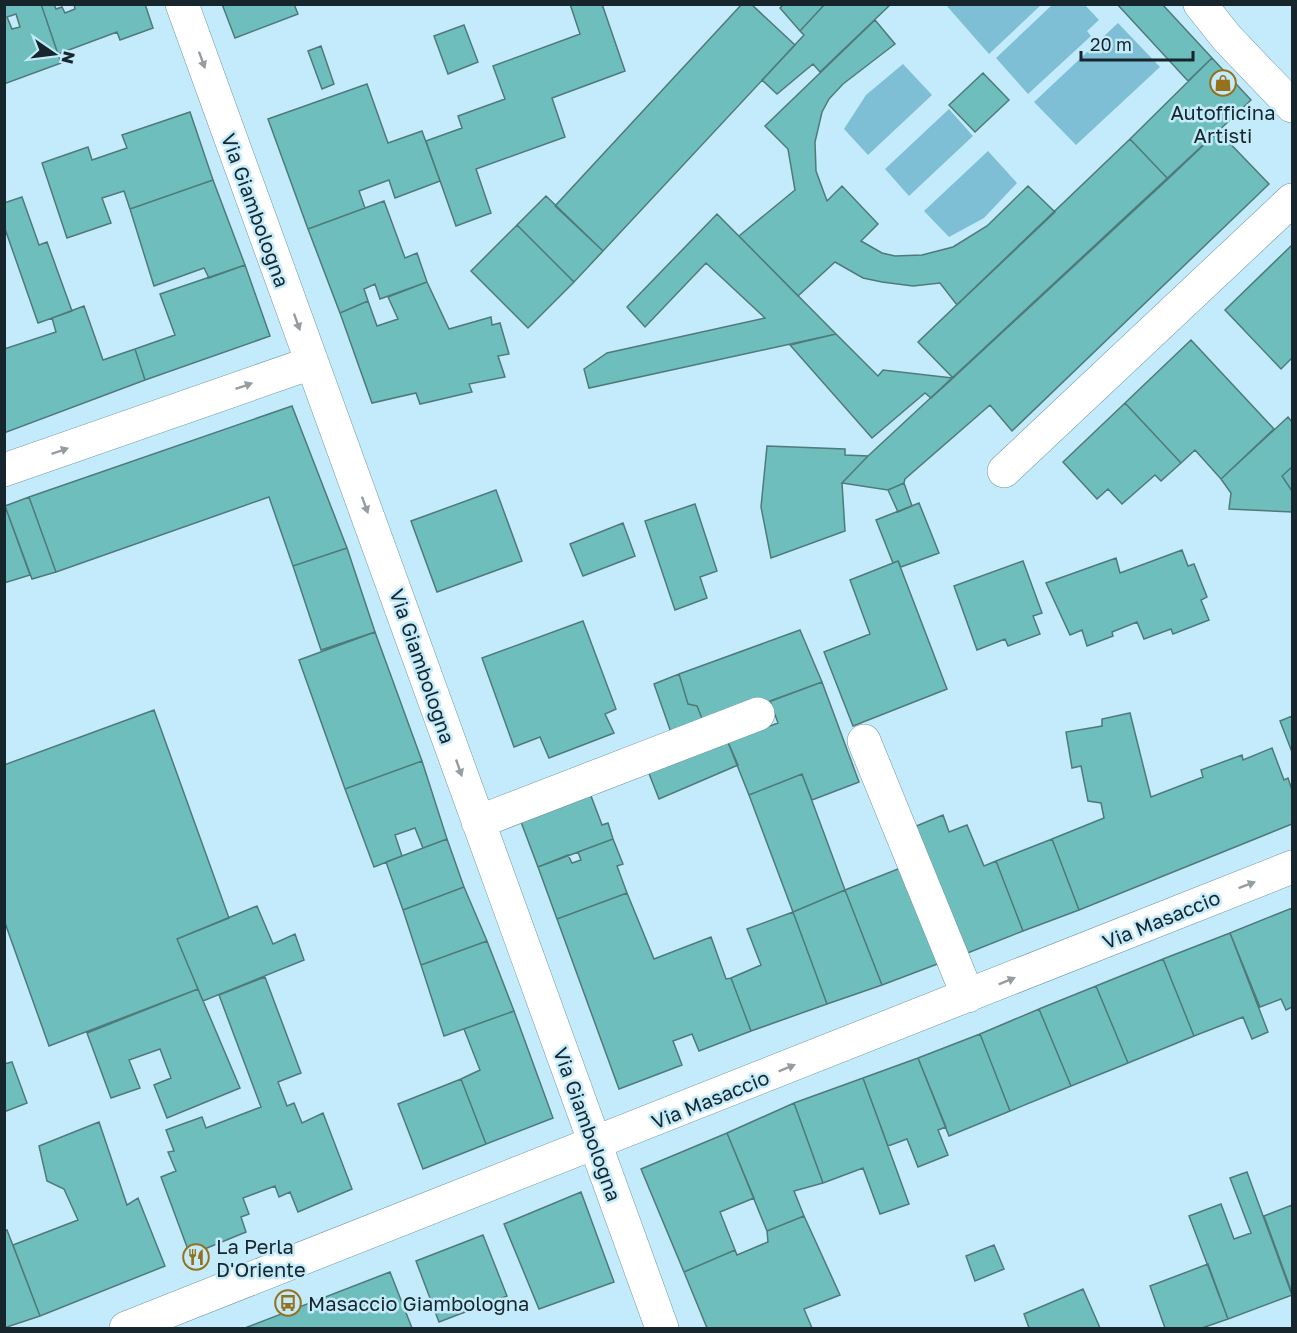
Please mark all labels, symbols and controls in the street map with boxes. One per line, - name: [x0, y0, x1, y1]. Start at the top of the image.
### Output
- north arrow: [24, 24, 84, 84]
- scale bar: [1081, 24, 1194, 62]
- text: 20 m: [1090, 33, 1132, 55]
- text: N: [57, 49, 80, 66]
- one-way arrow: [198, 51, 208, 69]
- shop icon: Autofficina Artisti: [1208, 68, 1238, 98]
- place label: Autofficina Artisti: [1171, 100, 1275, 147]
- street label: Via Giambologna: [217, 130, 295, 290]
- one-way arrow: [292, 313, 302, 331]
- one-way arrow: [235, 381, 253, 391]
- one-way arrow: [51, 445, 69, 455]
- one-way arrow: [361, 496, 371, 514]
- street label: Via Giambologna: [385, 586, 461, 746]
- one-way arrow: [454, 759, 464, 777]
- one-way arrow: [1238, 880, 1256, 889]
- street label: Via Masaccio: [1099, 885, 1223, 953]
- one-way arrow: [998, 975, 1016, 985]
- street label: Via Giambologna: [549, 1044, 627, 1204]
- one-way arrow: [778, 1063, 796, 1072]
- street label: Via Masaccio: [648, 1065, 772, 1133]
- place label: La Perla D'Oriente: [216, 1234, 306, 1281]
- restaurant icon: La Perla D'Oriente: [181, 1242, 211, 1272]
- bus stop icon: Masaccio Giambologna: [273, 1288, 303, 1318]
- place label: Masaccio Giambologna: [308, 1291, 529, 1315]

